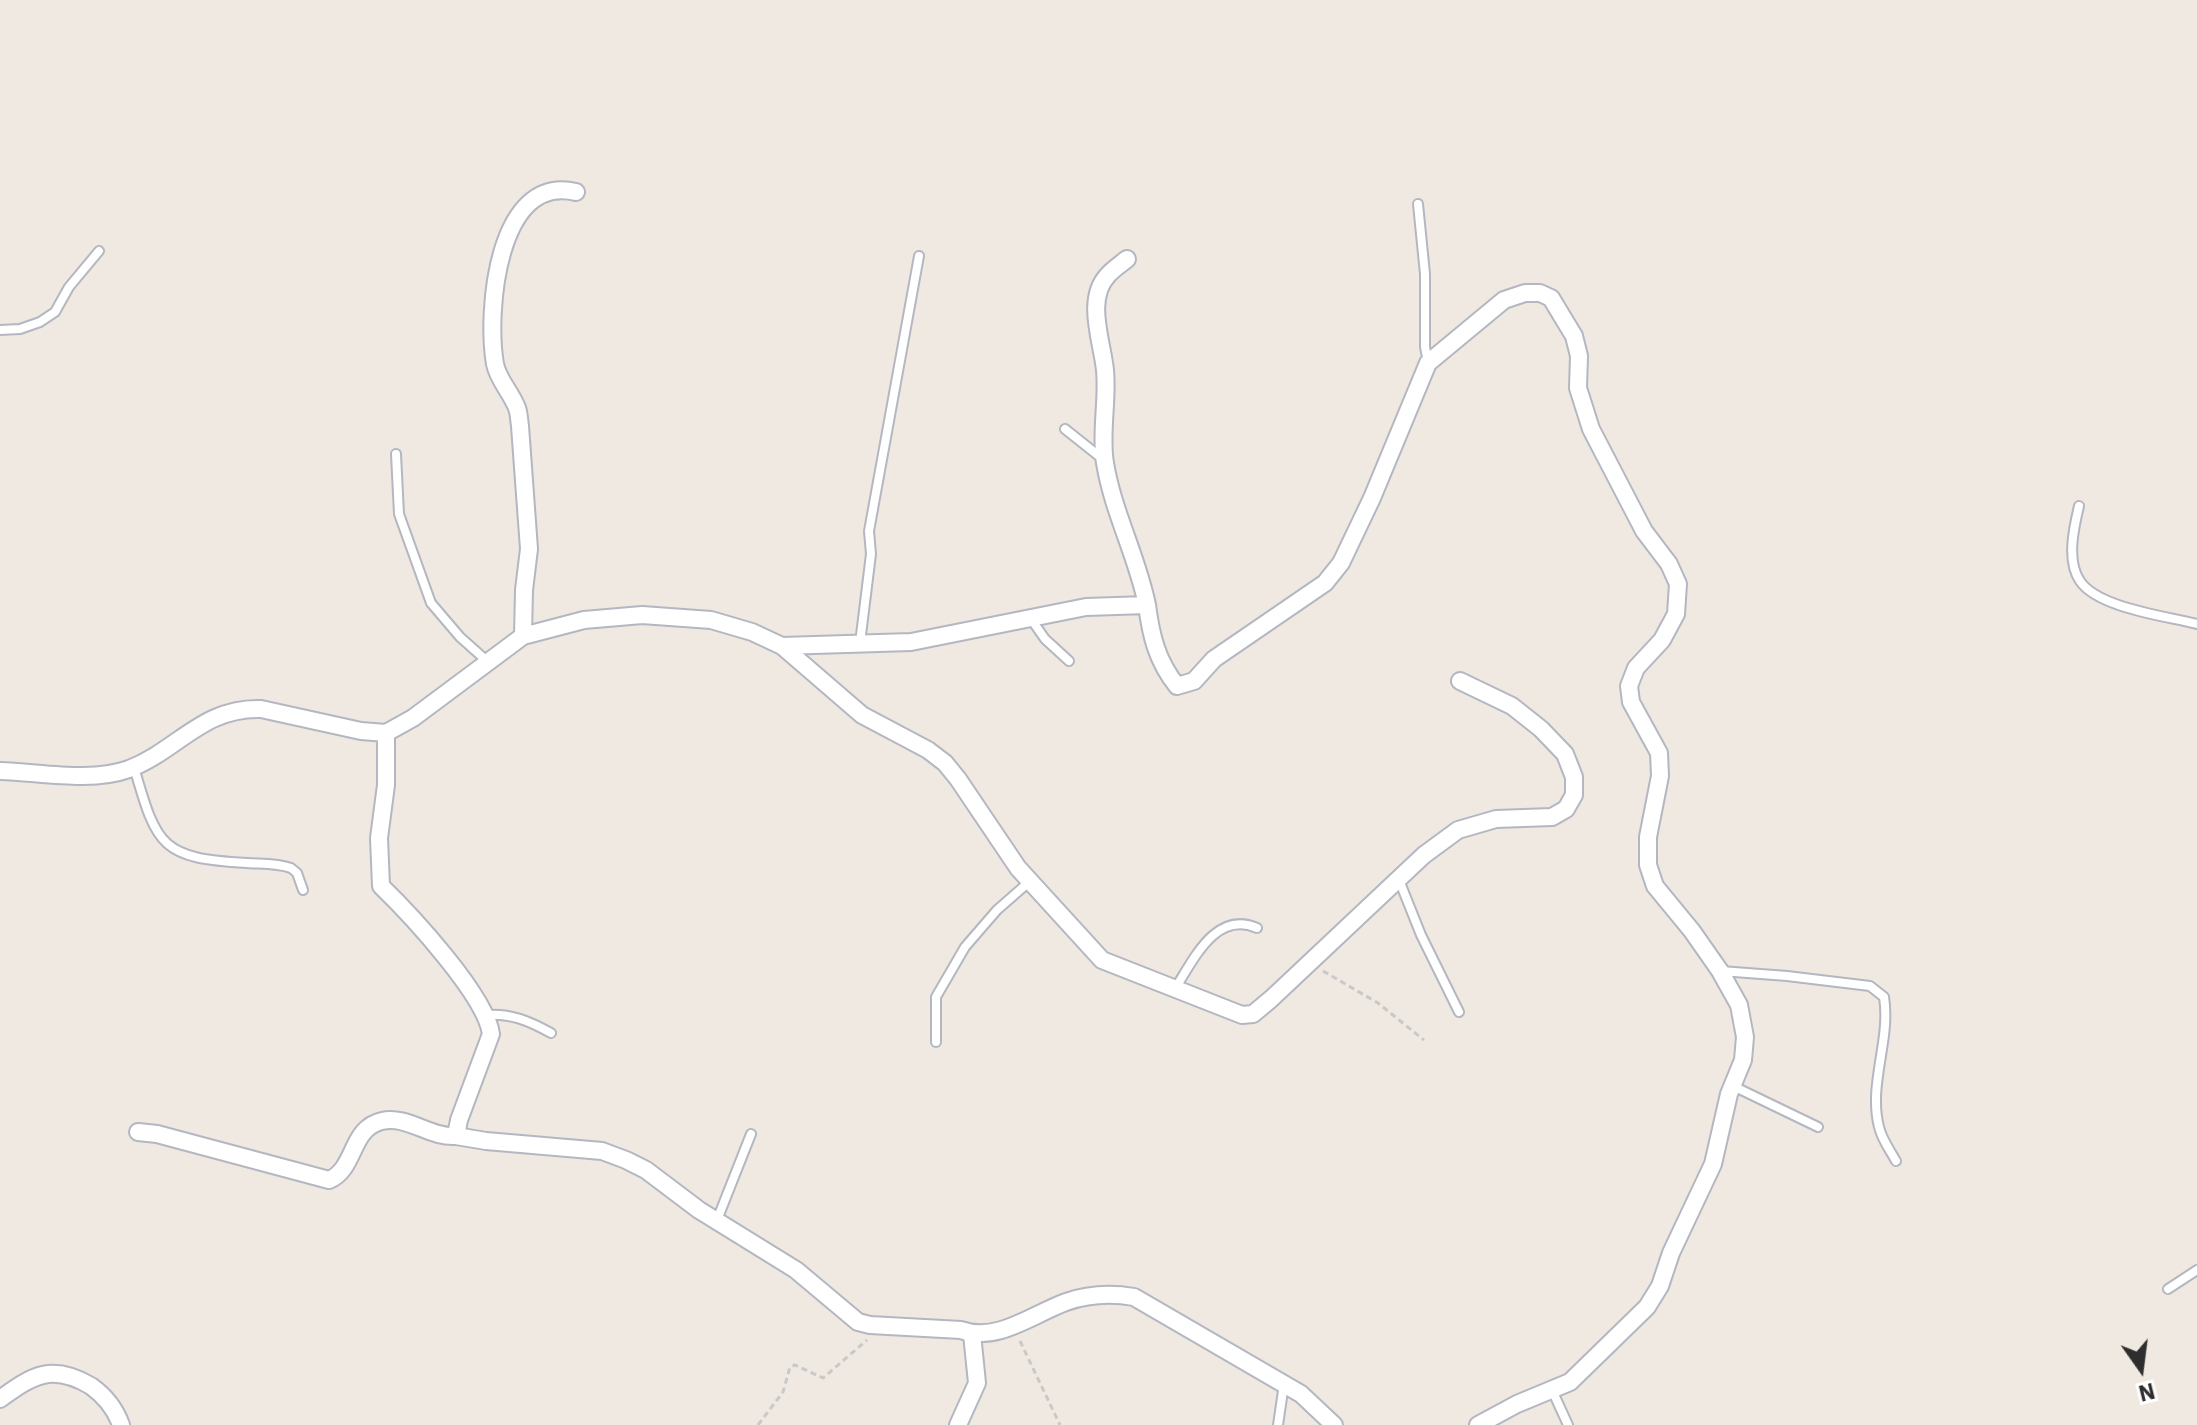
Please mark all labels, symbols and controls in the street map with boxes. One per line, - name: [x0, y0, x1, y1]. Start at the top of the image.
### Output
- north arrow: [2101, 1329, 2181, 1409]
- text: N: [2136, 1377, 2158, 1409]

